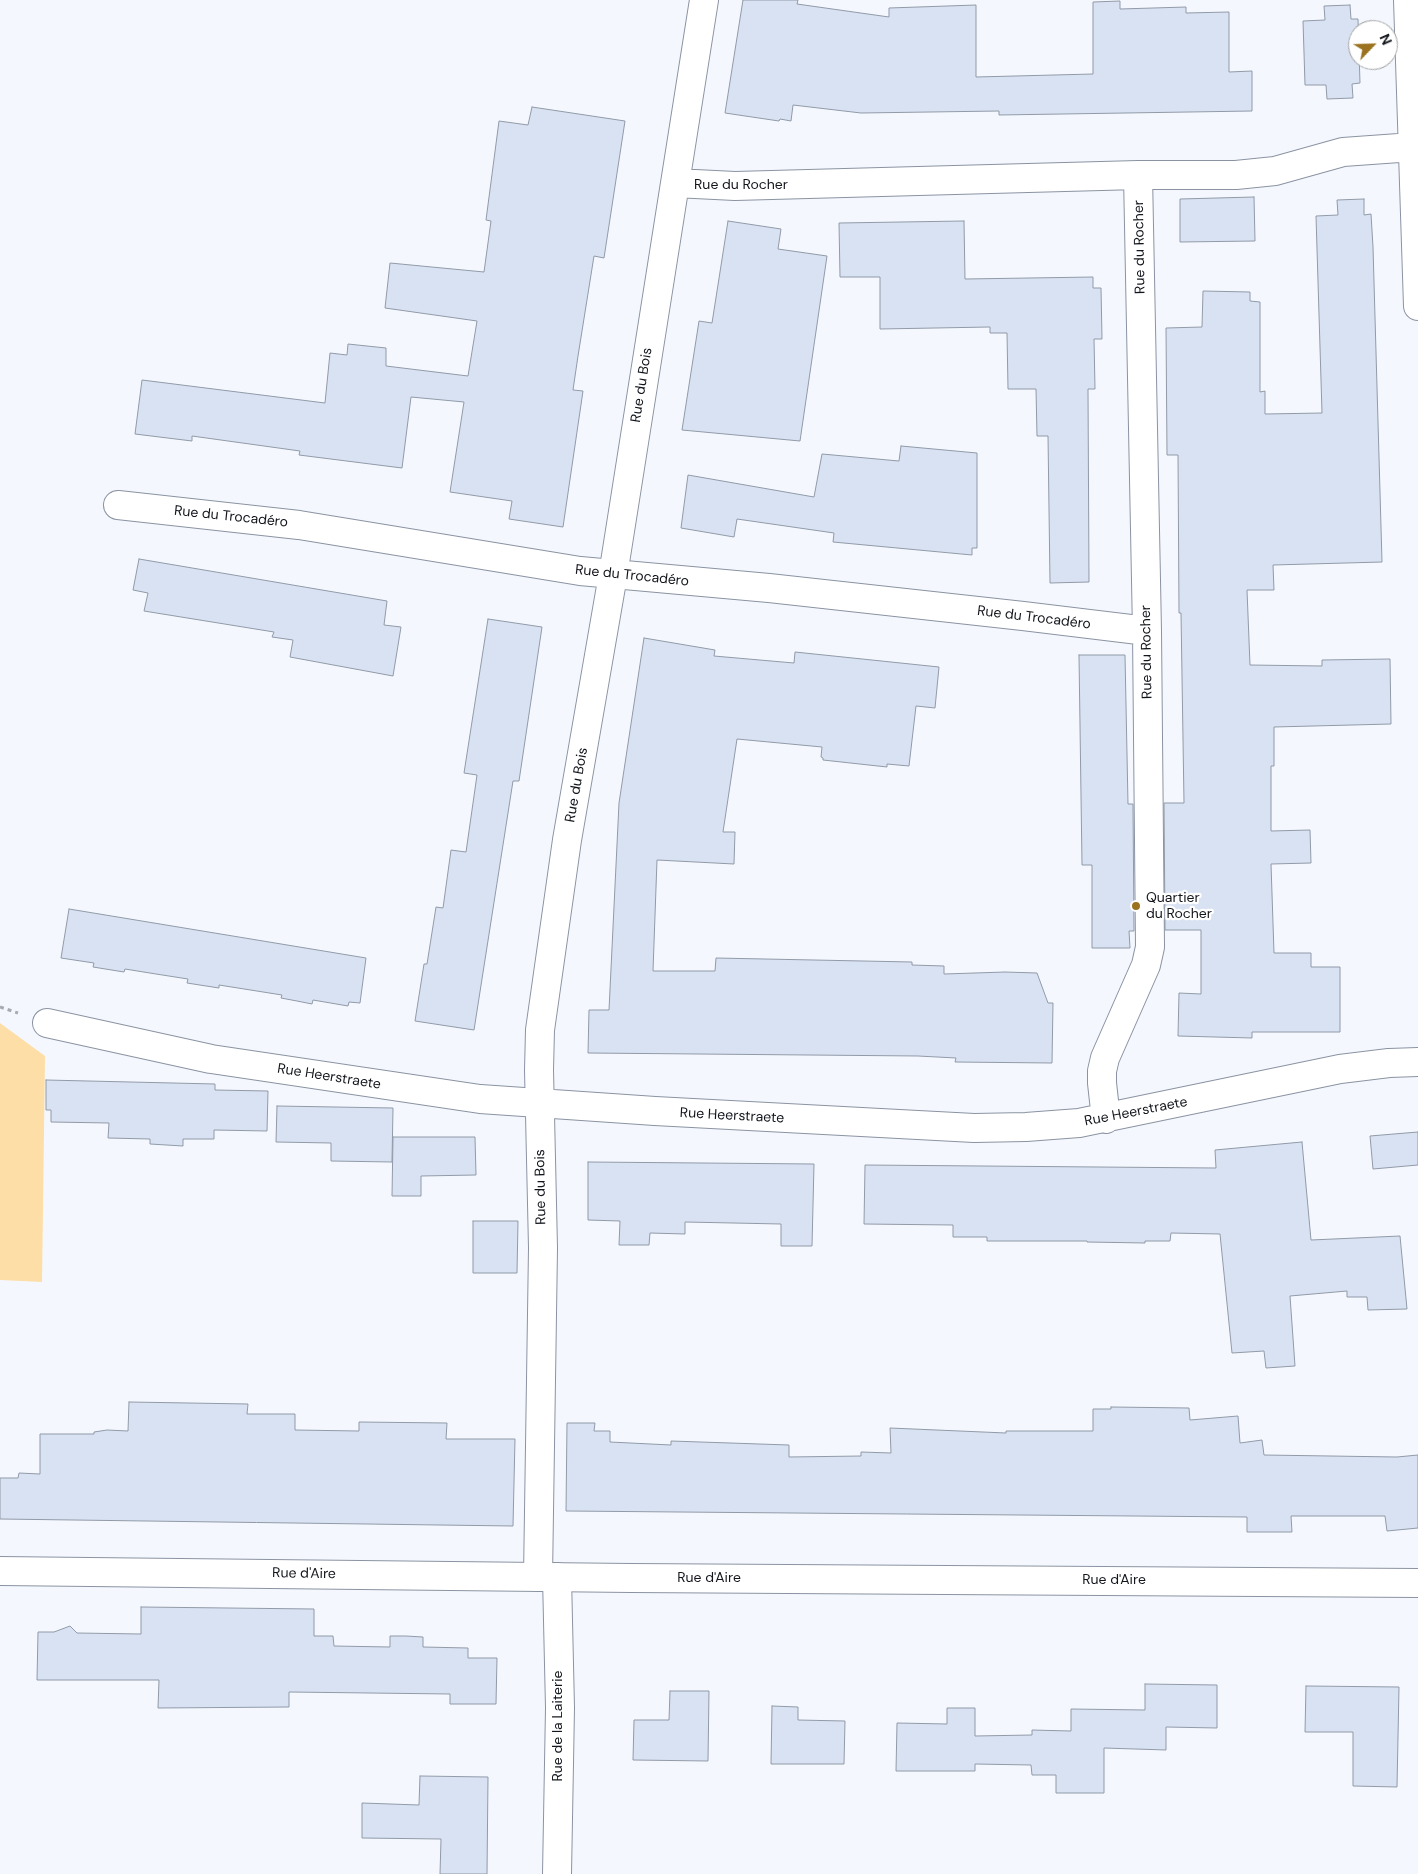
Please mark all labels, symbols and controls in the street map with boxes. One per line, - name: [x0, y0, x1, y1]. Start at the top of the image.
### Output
- north arrow: [1348, 20, 1398, 70]
- text: N: [1375, 31, 1396, 48]
- street label: Rue du Rocher: [694, 177, 788, 193]
- street label: Rue du Rocher: [1131, 200, 1149, 294]
- street label: Rue du Bois: [628, 346, 656, 424]
- street label: Rue du Trocadéro: [173, 503, 289, 531]
- street label: Rue du Trocadéro: [574, 562, 690, 590]
- street label: Rue du Trocadéro: [976, 603, 1092, 633]
- street label: Rue du Rocher: [1138, 605, 1156, 699]
- street label: Rue du Bois: [562, 746, 592, 824]
- place label: Quartier du Rocher: [1146, 890, 1212, 922]
- marker: Quartier du Rocher: [1130, 900, 1142, 912]
- street label: Rue Heerstraete: [276, 1061, 382, 1093]
- street label: Rue Heerstraete: [1083, 1094, 1189, 1130]
- street label: Rue Heerstraete: [679, 1105, 785, 1127]
- street label: Rue du Bois: [532, 1149, 550, 1225]
- street label: Rue d'Aire: [272, 1565, 336, 1583]
- street label: Rue d'Aire: [677, 1570, 741, 1586]
- street label: Rue d'Aire: [1082, 1572, 1146, 1588]
- street label: Rue de la Laiterie: [550, 1670, 566, 1782]

